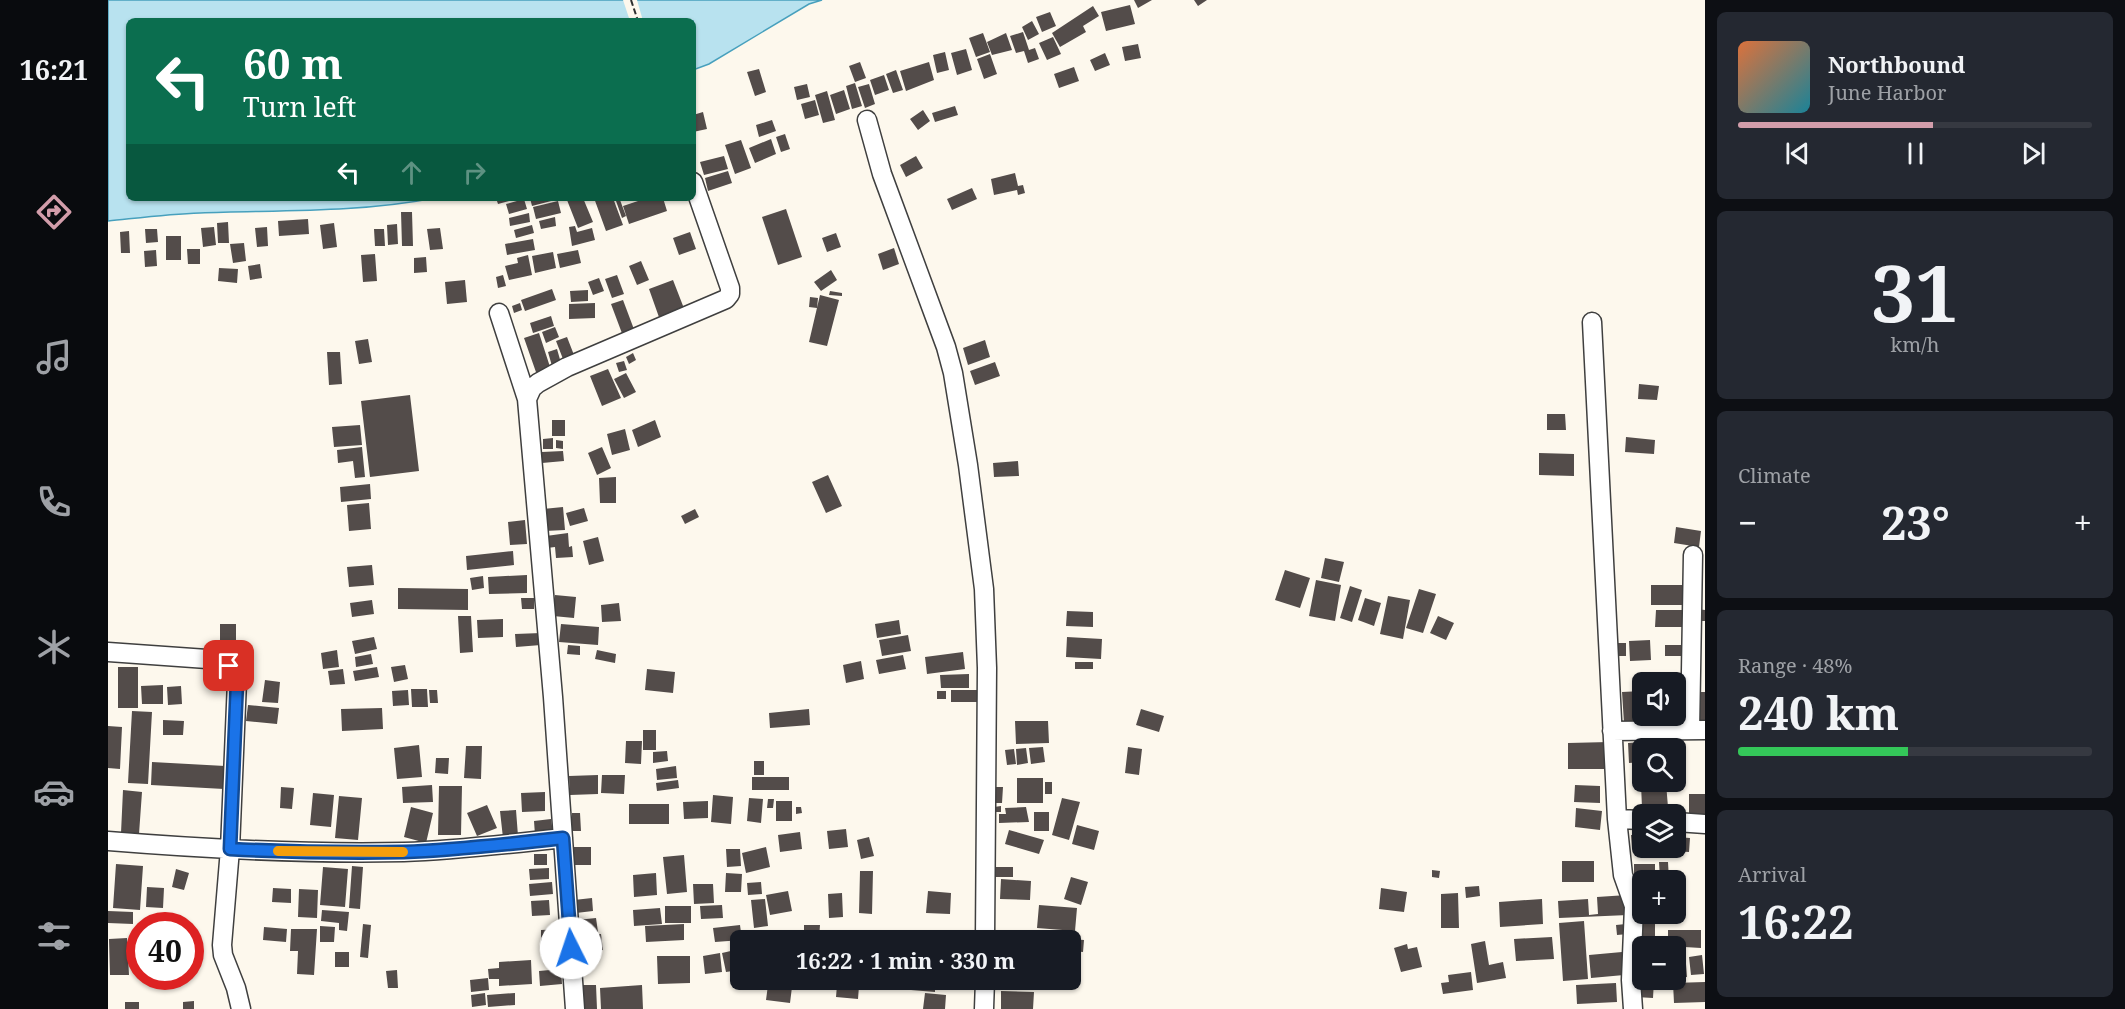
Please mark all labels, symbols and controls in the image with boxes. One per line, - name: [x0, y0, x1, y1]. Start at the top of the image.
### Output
- text: 60 m: [243, 34, 343, 91]
- icon: left: [144, 42, 222, 120]
- text: Northbound: [1828, 49, 1965, 79]
- text: 16:21: [19, 51, 89, 88]
- text: June Harbor: [1828, 79, 1946, 106]
- text: Turn left: [243, 88, 356, 125]
- icon: previous: [1781, 137, 1814, 170]
- icon: pause: [1899, 137, 1932, 170]
- icon: next: [2017, 137, 2050, 170]
- icon: left: [332, 156, 365, 189]
- icon: ahead: [395, 156, 428, 189]
- icon: right: [458, 156, 491, 189]
- icon: directions: [33, 191, 75, 233]
- text: 31: [1871, 239, 1959, 345]
- text: km/h: [1890, 331, 1940, 358]
- icon: music: [33, 336, 75, 378]
- text: Climate: [1738, 462, 1811, 489]
- icon: phone: [33, 481, 75, 523]
- text: 23°: [1881, 492, 1950, 553]
- text: −: [1738, 500, 1757, 545]
- text: +: [2074, 500, 2092, 545]
- icon: climate: [33, 626, 75, 668]
- pin: [203, 640, 254, 691]
- icon: arrive: [212, 649, 245, 682]
- text: Range · 48%: [1738, 652, 1852, 679]
- map controls: [1632, 672, 1686, 990]
- button: sound: [1632, 672, 1686, 726]
- text: 240 km: [1738, 682, 1899, 743]
- button: search: [1632, 738, 1686, 792]
- icon: car: [33, 771, 75, 813]
- button: layers: [1632, 804, 1686, 858]
- text: Arrival: [1738, 861, 1806, 888]
- button: +: [1632, 870, 1686, 924]
- text: 16:22: [1738, 891, 1853, 952]
- speed limit sign: 40: [126, 912, 204, 990]
- icon: filters: [33, 915, 75, 957]
- position arrow: [539, 916, 603, 980]
- button: −: [1632, 936, 1686, 990]
- text: 16:22 · 1 min · 330 m: [796, 945, 1015, 975]

